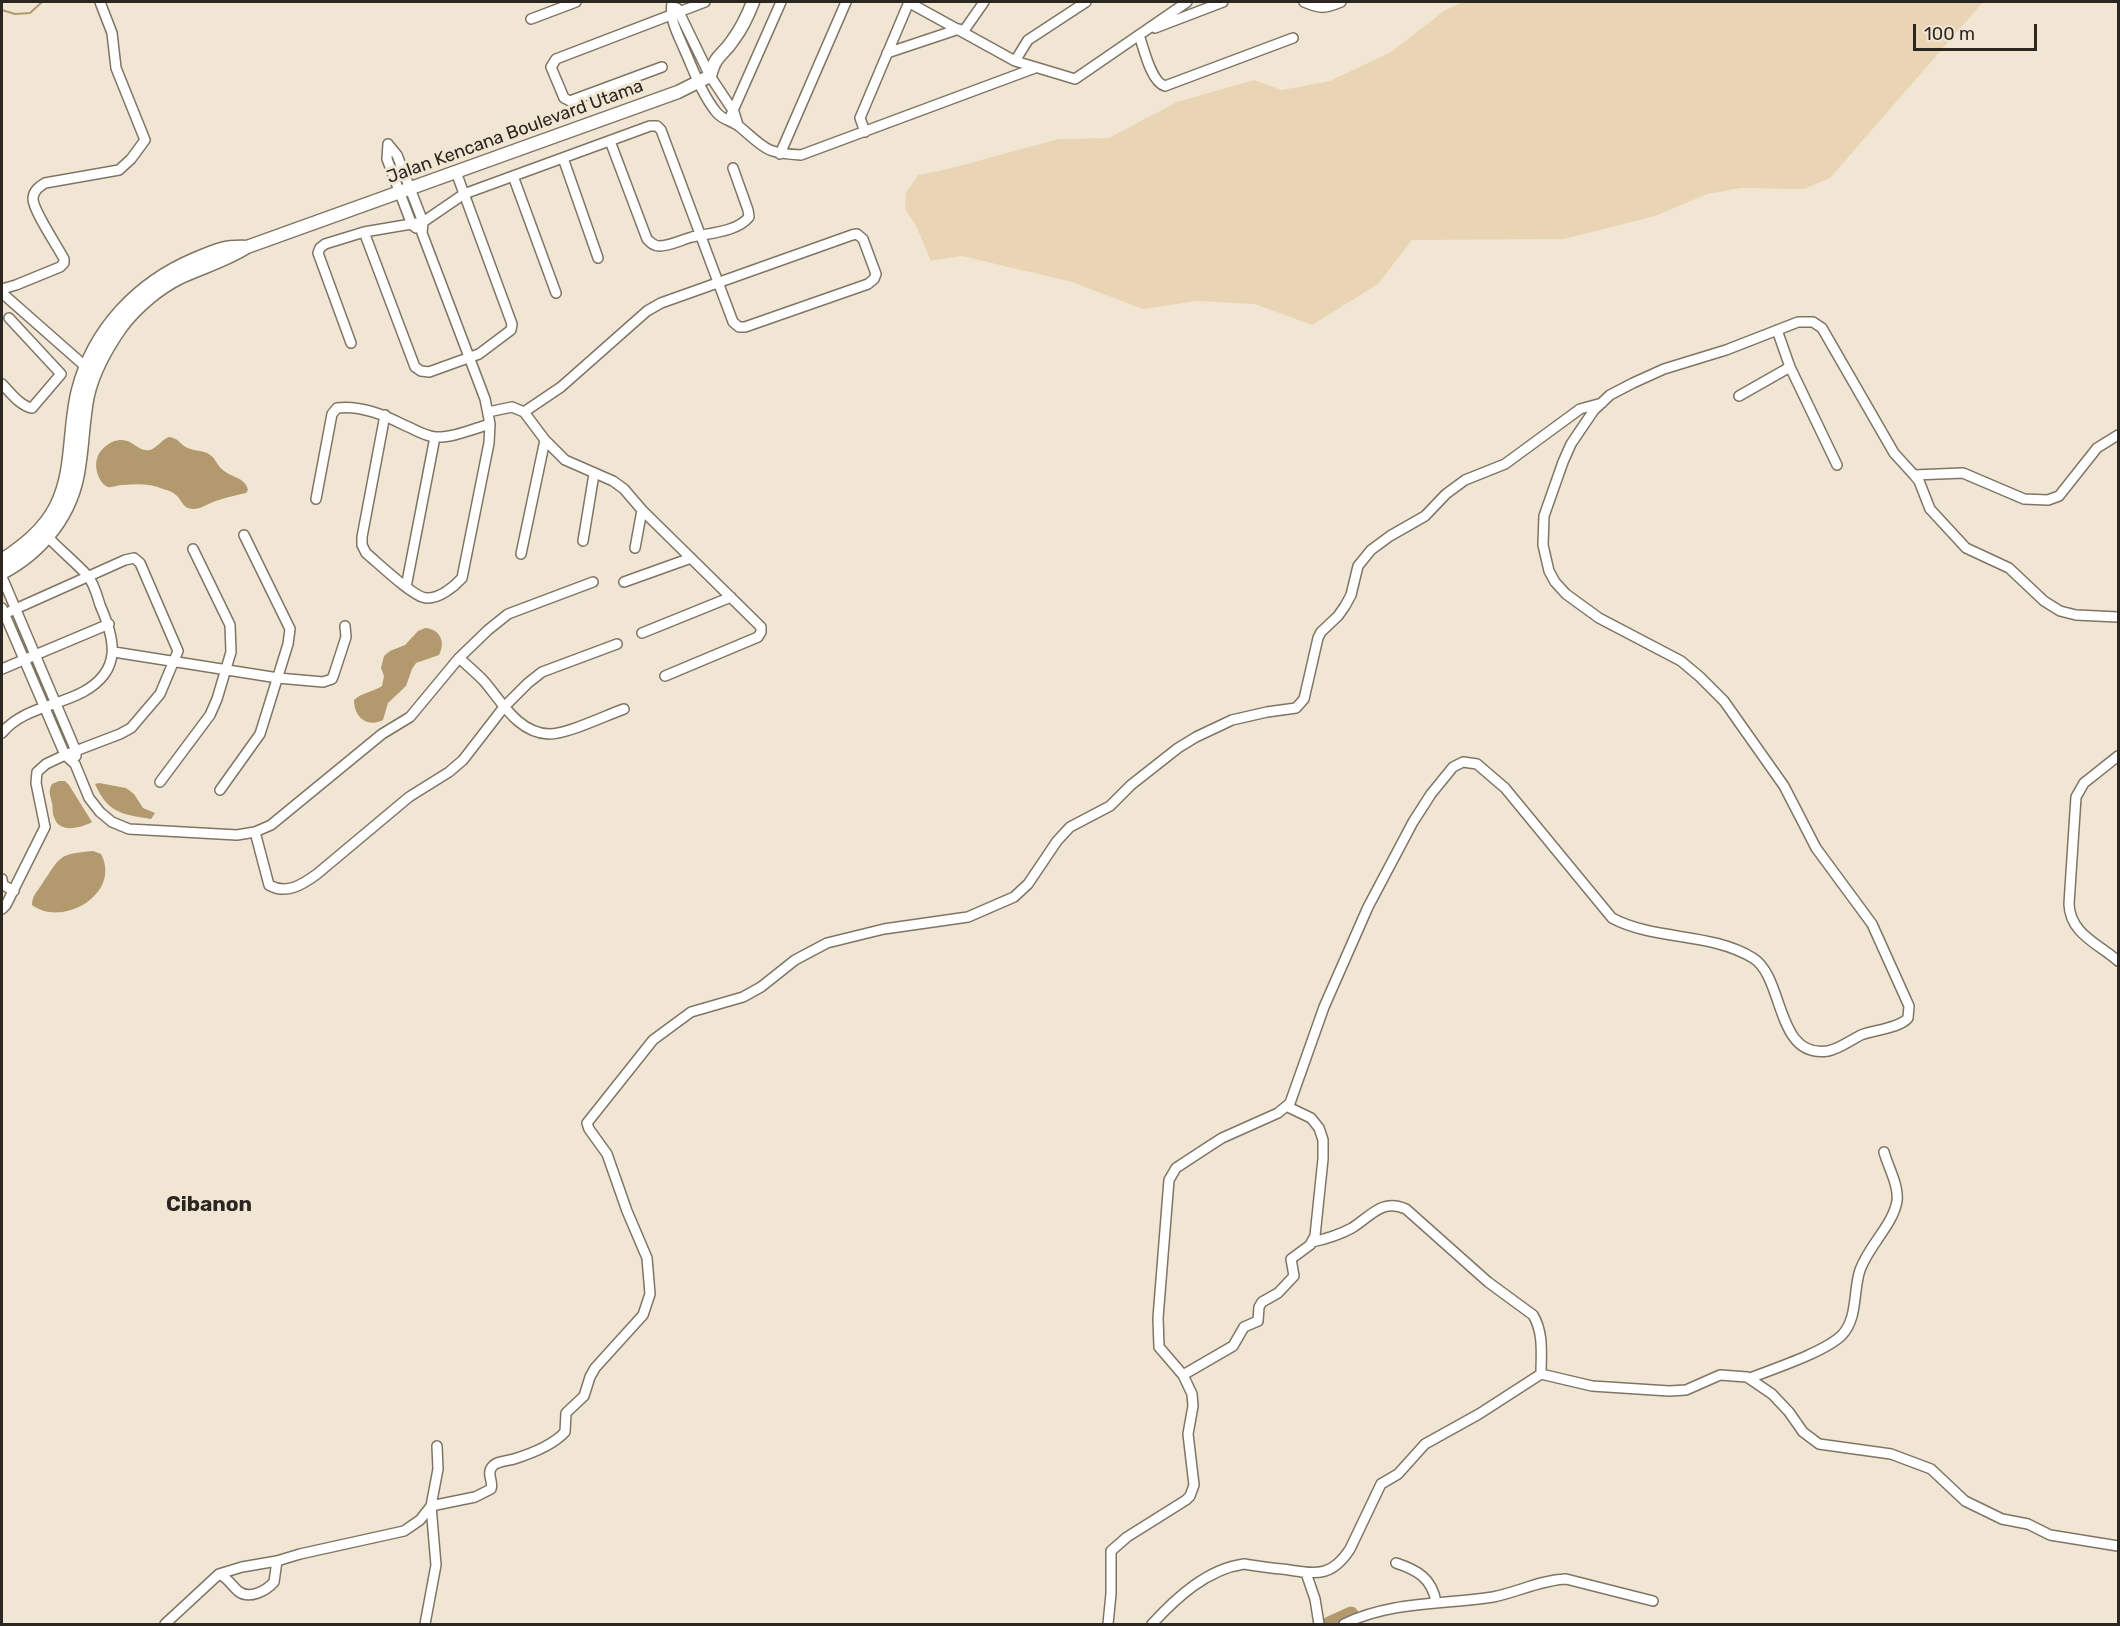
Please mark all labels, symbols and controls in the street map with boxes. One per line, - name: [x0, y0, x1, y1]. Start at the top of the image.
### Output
- scale bar: [1916, 12, 2040, 50]
- text: 100 m: [1924, 23, 1975, 45]
- street label: Jalan Kencana Boulevard Utama: [384, 75, 646, 189]
- district label: Cibanon: [166, 1192, 252, 1218]

